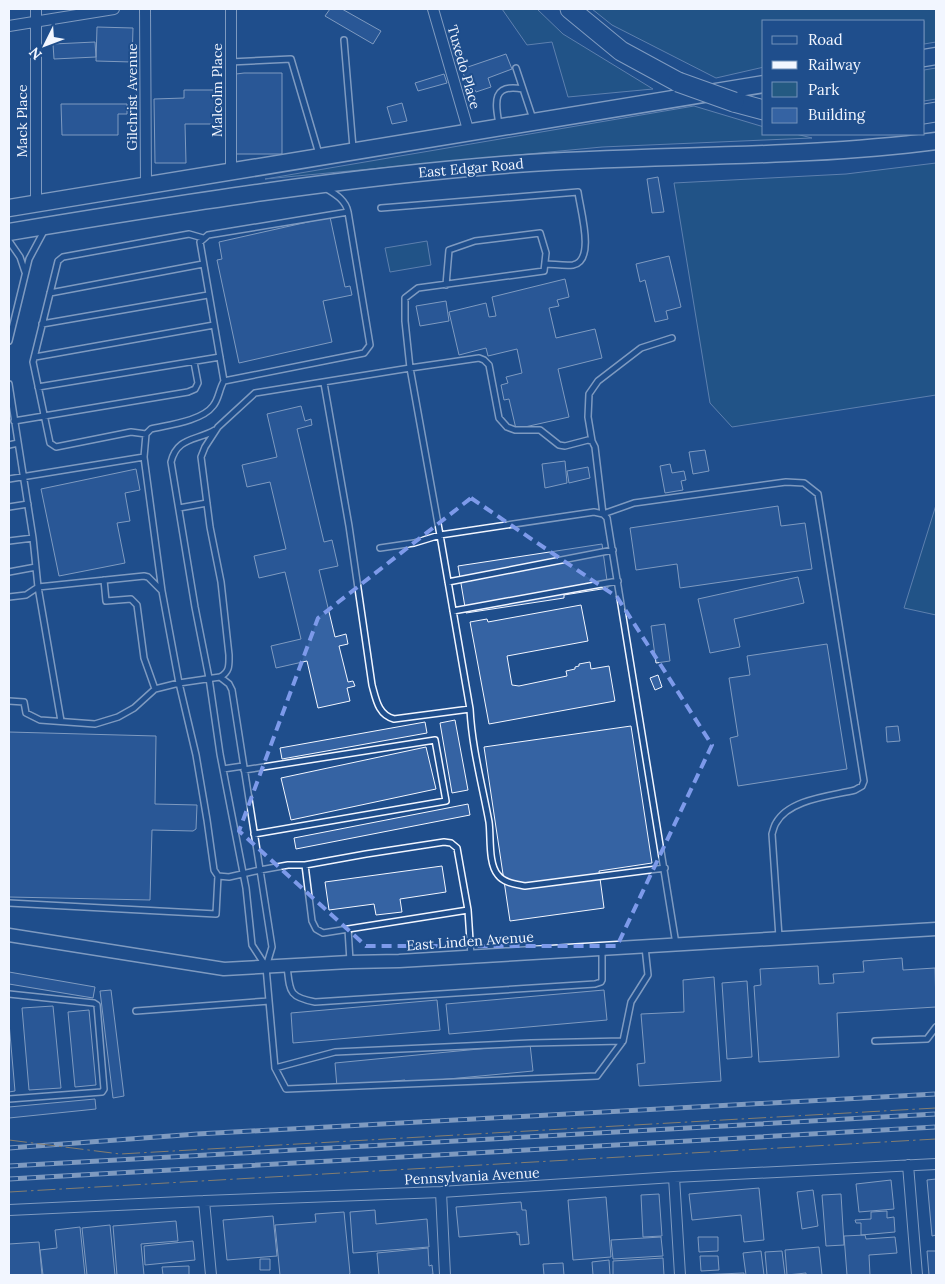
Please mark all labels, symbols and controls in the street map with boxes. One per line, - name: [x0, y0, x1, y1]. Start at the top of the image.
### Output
- north arrow: [20, 20, 70, 70]
- legend: [762, 20, 925, 135]
- street label: Tuxedo Place: [443, 23, 485, 112]
- text: Road: [808, 30, 843, 49]
- street label: Gilchrist Avenue: [123, 43, 141, 151]
- street label: Malcolm Place: [208, 43, 226, 137]
- text: N: [25, 44, 46, 64]
- text: Railway: [808, 55, 861, 74]
- text: Park: [808, 80, 839, 99]
- street label: Mack Place: [13, 84, 31, 158]
- text: Building: [808, 105, 866, 124]
- street label: East Edgar Road: [418, 154, 524, 182]
- street label: East Linden Avenue: [406, 928, 535, 954]
- street label: Pennsylvania Avenue: [404, 1163, 541, 1189]

